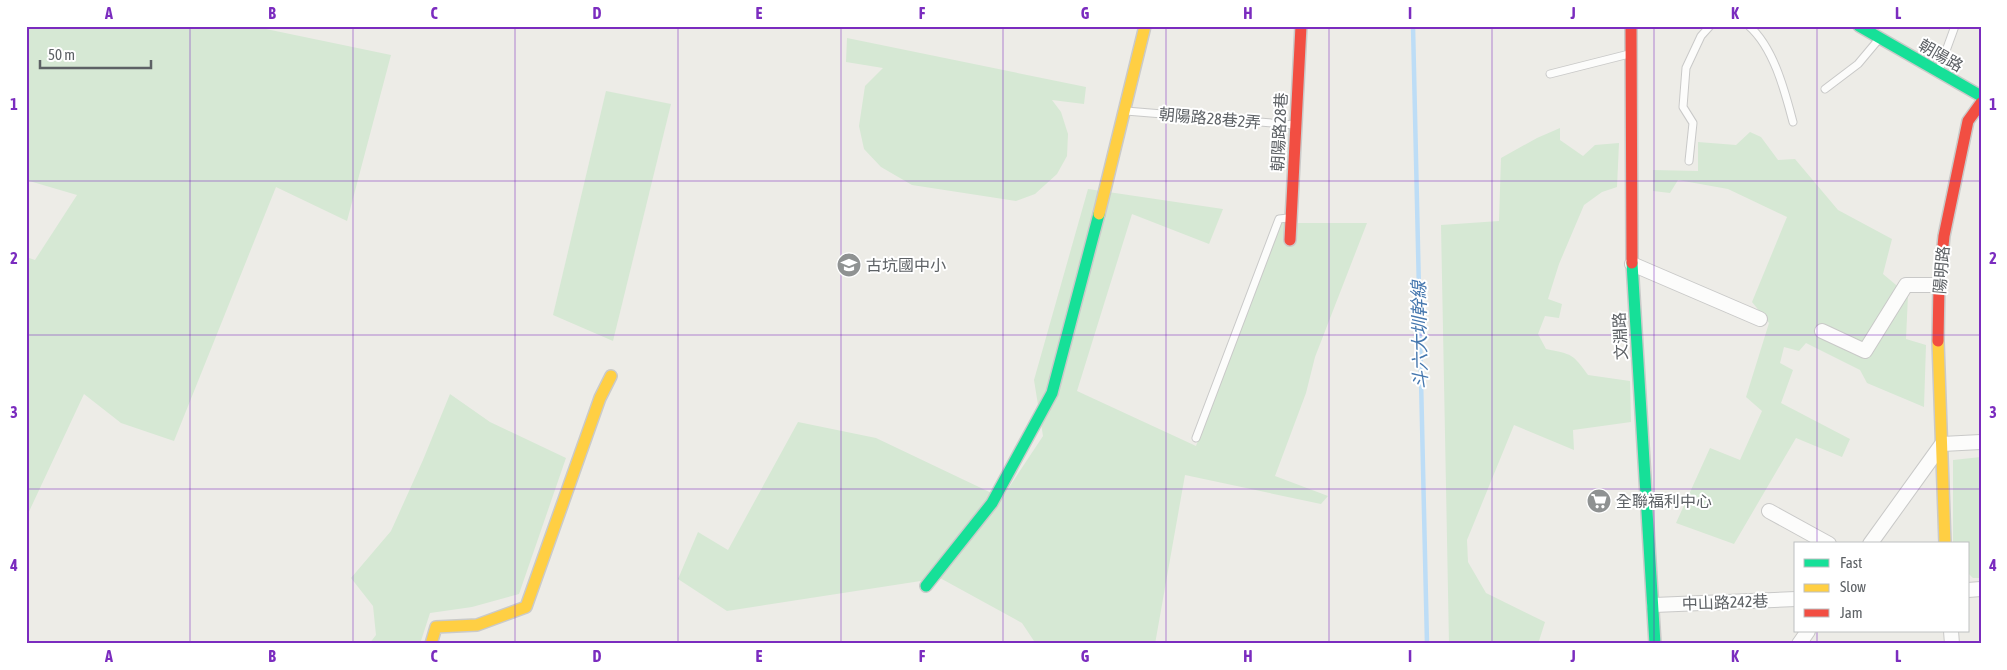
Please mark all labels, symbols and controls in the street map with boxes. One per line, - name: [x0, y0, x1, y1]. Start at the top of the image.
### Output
- text: A: [104, 4, 113, 22]
- text: B: [268, 4, 276, 22]
- text: C: [430, 4, 438, 22]
- text: D: [593, 4, 602, 22]
- text: E: [756, 4, 763, 22]
- text: F: [919, 4, 926, 22]
- text: G: [1081, 4, 1090, 22]
- text: H: [1243, 4, 1253, 22]
- text: I: [1408, 4, 1412, 22]
- text: J: [1569, 4, 1576, 22]
- text: K: [1731, 4, 1739, 22]
- text: L: [1895, 4, 1902, 22]
- street label: 朝陽路: [1916, 35, 1966, 75]
- scale bar: [40, 38, 151, 70]
- text: 50 m: [48, 46, 75, 63]
- street label: 朝陽路28巷: [1268, 92, 1290, 172]
- text: 1: [10, 95, 18, 113]
- text: 1: [1989, 95, 1997, 113]
- street label: 朝陽路28巷2弄: [1158, 105, 1262, 131]
- street label: 陽明路: [1930, 245, 1952, 295]
- text: 2: [10, 249, 18, 267]
- text: 2: [1989, 249, 1997, 267]
- school or university icon: 古坑國中小: [836, 252, 862, 278]
- place label: 古坑國中小: [866, 256, 946, 274]
- water label: 斗六大圳幹線: [1408, 279, 1431, 389]
- street label: 文淵路: [1610, 312, 1630, 360]
- text: 3: [10, 403, 18, 421]
- text: 3: [1989, 403, 1997, 421]
- supermarket icon: 全聯福利中心: [1586, 488, 1612, 514]
- place label: 全聯福利中心: [1616, 492, 1712, 510]
- legend: [1794, 542, 1970, 632]
- text: Fast: [1840, 554, 1862, 571]
- text: 4: [9, 556, 18, 574]
- text: 4: [1988, 556, 1997, 574]
- text: Slow: [1840, 578, 1866, 595]
- street label: 中山路242巷: [1681, 591, 1769, 613]
- text: Jam: [1840, 604, 1863, 621]
- text: A: [104, 647, 113, 665]
- text: B: [268, 647, 276, 665]
- text: C: [430, 647, 438, 665]
- text: D: [593, 647, 602, 665]
- text: E: [756, 647, 763, 665]
- text: F: [919, 647, 926, 665]
- text: G: [1081, 647, 1090, 665]
- text: H: [1243, 647, 1253, 665]
- text: I: [1408, 647, 1412, 665]
- text: J: [1569, 647, 1576, 665]
- text: K: [1731, 647, 1739, 665]
- text: L: [1895, 647, 1902, 665]

